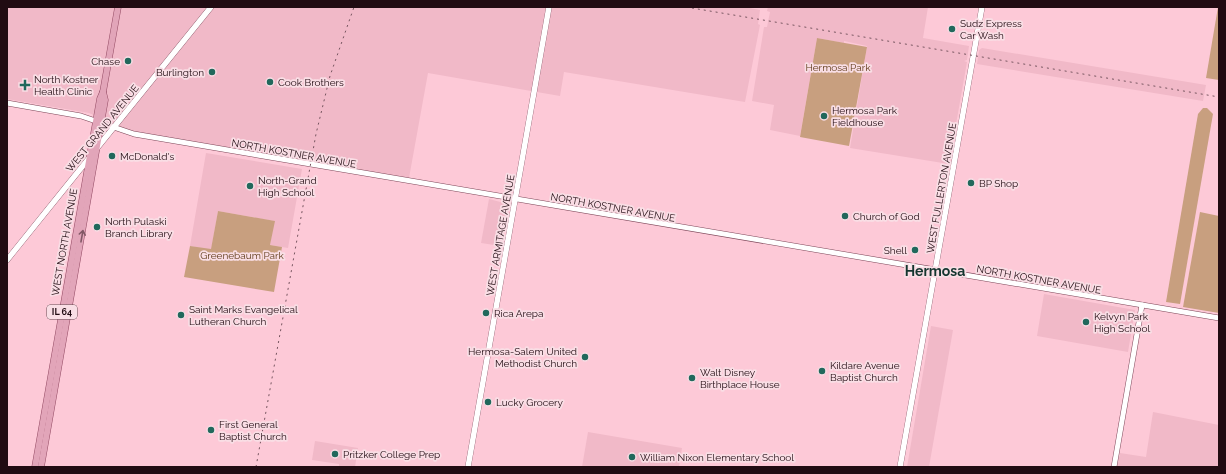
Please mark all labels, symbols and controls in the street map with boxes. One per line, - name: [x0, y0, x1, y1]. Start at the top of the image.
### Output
- place label: Sudz Express Car Wash: [960, 18, 1022, 41]
- marker: Sudz Express Car Wash: [947, 24, 957, 34]
- place label: Chase: [91, 56, 120, 67]
- marker: Chase: [123, 56, 133, 66]
- park label: Hermosa Park: [805, 62, 871, 73]
- place label: Burlington: [156, 67, 204, 78]
- marker: Burlington: [207, 67, 217, 77]
- place label: North Kostner Health Clinic: [34, 74, 99, 97]
- marker: Cook Brothers: [265, 77, 275, 87]
- place label: Cook Brothers: [278, 77, 344, 88]
- marker: North Kostner Health Clinic: [19, 79, 31, 91]
- street label: WEST GRAND AVENUE: [64, 83, 141, 174]
- place label: Hermosa Park Fieldhouse: [832, 105, 898, 128]
- marker: Hermosa Park Fieldhouse: [819, 111, 829, 121]
- street label: WEST FULLERTON AVENUE: [925, 122, 958, 254]
- street label: NORTH KOSTNER AVENUE: [231, 137, 357, 170]
- marker: McDonald's: [107, 151, 117, 161]
- place label: McDonald's: [120, 151, 174, 162]
- street label: WEST ARMITAGE AVENUE: [484, 174, 517, 297]
- place label: North-Grand High School: [258, 175, 317, 198]
- marker: BP Shop: [966, 178, 976, 188]
- place label: BP Shop: [979, 178, 1018, 189]
- marker: North-Grand High School: [245, 181, 255, 191]
- street label: WEST NORTH AVENUE: [50, 188, 79, 297]
- street label: NORTH KOSTNER AVENUE: [550, 191, 676, 224]
- marker: Church of God: [840, 211, 850, 221]
- place label: Church of God: [853, 211, 920, 222]
- place label: North Pulaski Branch Library: [105, 216, 173, 239]
- marker: North Pulaski Branch Library: [92, 222, 102, 232]
- one-way arrow: [78, 230, 86, 243]
- place label: Shell: [884, 245, 907, 256]
- marker: Shell: [910, 245, 920, 255]
- park label: Greenebaum Park: [200, 250, 285, 261]
- district label: Hermosa: [905, 263, 965, 279]
- street label: NORTH KOSTNER AVENUE: [976, 263, 1102, 296]
- place label: Saint Marks Evangelical Lutheran Church: [189, 304, 298, 327]
- road number: IL 64: [47, 305, 77, 319]
- marker: Rica Arepa: [481, 308, 491, 318]
- place label: Rica Arepa: [494, 308, 543, 319]
- marker: Saint Marks Evangelical Lutheran Church: [176, 310, 186, 320]
- place label: Kelvyn Park High School: [1094, 311, 1150, 334]
- marker: Kelvyn Park High School: [1081, 317, 1091, 327]
- place label: Hermosa-Salem United Methodist Church: [468, 346, 577, 369]
- marker: Hermosa-Salem United Methodist Church: [580, 352, 590, 362]
- place label: Kildare Avenue Baptist Church: [830, 360, 900, 383]
- marker: Kildare Avenue Baptist Church: [817, 366, 827, 376]
- place label: Walt Disney Birthplace House: [700, 367, 780, 390]
- marker: Walt Disney Birthplace House: [687, 373, 697, 383]
- marker: Lucky Grocery: [483, 397, 493, 407]
- place label: Lucky Grocery: [496, 397, 564, 408]
- place label: First General Baptist Church: [219, 419, 287, 442]
- marker: First General Baptist Church: [206, 425, 216, 435]
- marker: Pritzker College Prep: [330, 449, 340, 459]
- place label: Pritzker College Prep: [343, 449, 440, 460]
- marker: William Nixon Elementary School: [627, 452, 637, 462]
- place label: William Nixon Elementary School: [640, 452, 794, 463]

